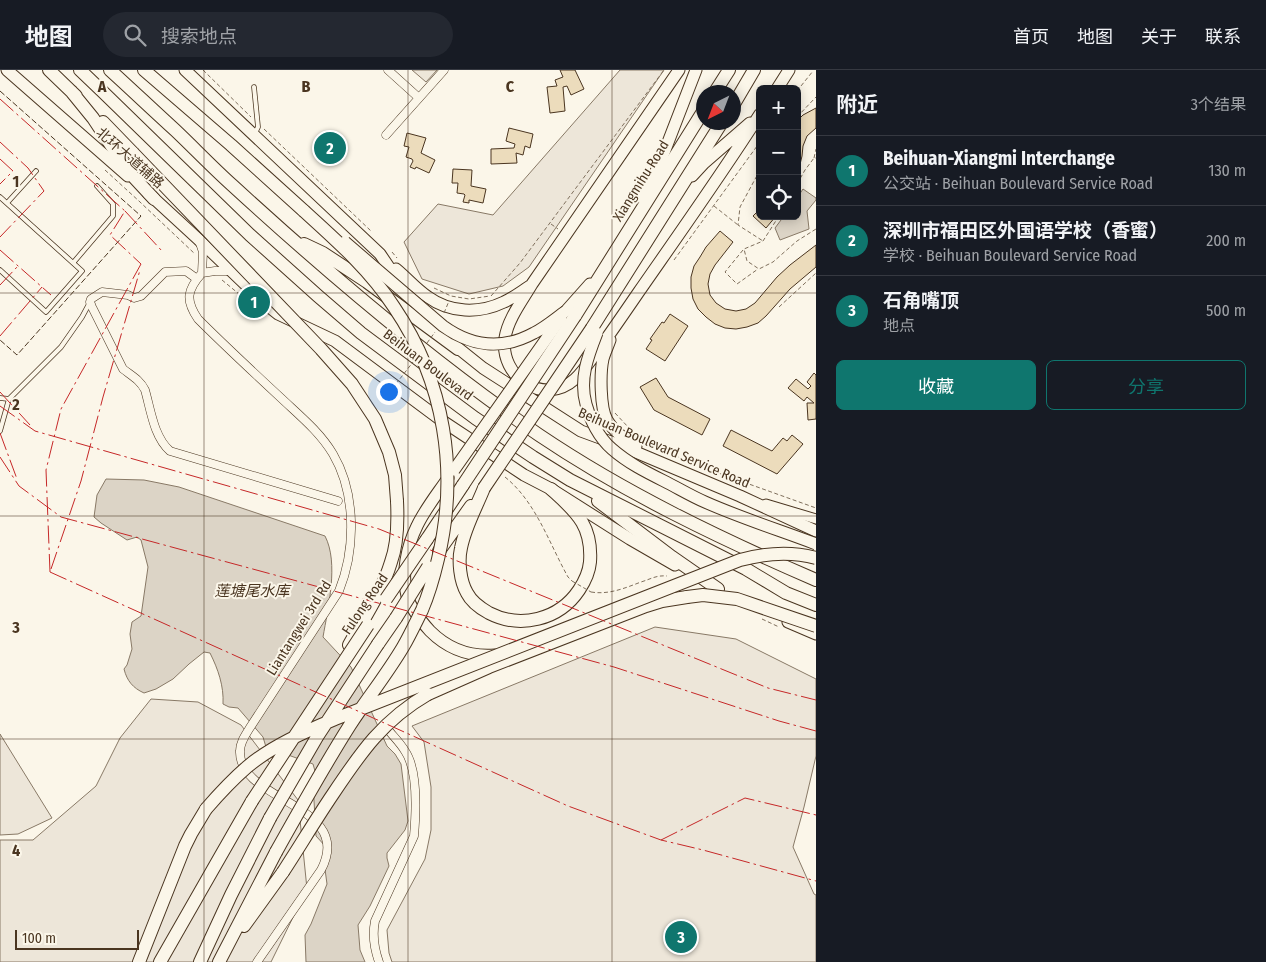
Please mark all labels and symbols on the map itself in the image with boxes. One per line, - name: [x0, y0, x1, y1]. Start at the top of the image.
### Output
- text: A: [97, 77, 107, 96]
- text: B: [302, 77, 311, 96]
- text: C: [506, 77, 515, 96]
- north arrow: [696, 85, 741, 130]
- street label: 北环大道辅路: [93, 124, 167, 192]
- pin: 2: [314, 129, 346, 167]
- street label: Xiangmihu Road: [609, 137, 673, 225]
- text: 1: [13, 172, 19, 191]
- pin: 1: [238, 283, 270, 321]
- street label: Beihuan Boulevard: [380, 326, 476, 404]
- your location: [376, 379, 402, 405]
- text: 2: [11, 395, 20, 414]
- street label: Beihuan Boulevard Service Road: [576, 404, 752, 492]
- street label: Fulong Road: [338, 570, 392, 638]
- street label: Liantangwei 3rd Rd: [263, 577, 335, 679]
- water label: 莲塘尾水库: [214, 582, 292, 600]
- text: 3: [11, 618, 20, 637]
- text: 4: [12, 841, 20, 860]
- pin: 3: [665, 918, 697, 956]
- scale bar: [15, 927, 139, 950]

